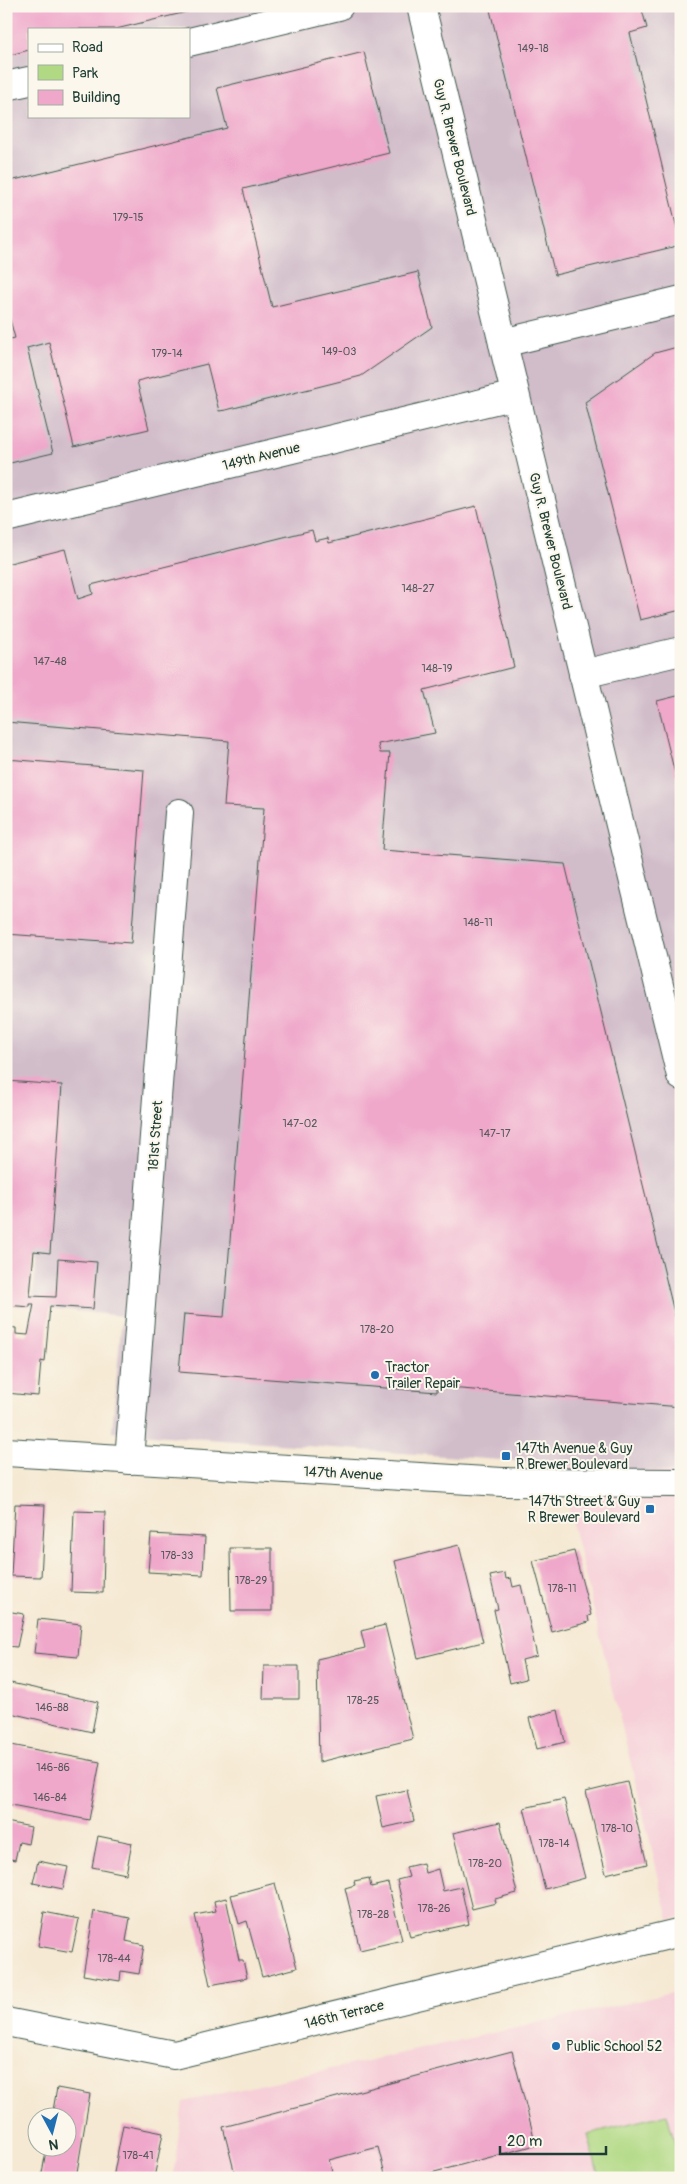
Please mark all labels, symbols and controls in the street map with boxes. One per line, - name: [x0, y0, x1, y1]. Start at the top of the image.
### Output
- legend: [28, 28, 190, 118]
- text: Road: [72, 38, 103, 57]
- house number: 149-18: [518, 42, 549, 55]
- text: Park: [72, 64, 99, 83]
- street label: Guy R. Brewer Boulevard: [429, 77, 480, 218]
- text: Building: [72, 88, 120, 107]
- house number: 179-15: [113, 211, 143, 224]
- house number: 149-03: [322, 345, 356, 358]
- house number: 179-14: [151, 347, 183, 360]
- street label: 149th Avenue: [221, 439, 302, 474]
- street label: Guy R. Brewer Boulevard: [525, 471, 576, 612]
- house number: 148-27: [402, 582, 435, 595]
- house number: 147-48: [33, 655, 67, 668]
- house number: 148-19: [422, 662, 453, 675]
- house number: 148-11: [463, 916, 493, 929]
- street label: 181st Street: [145, 1100, 166, 1172]
- house number: 147-02: [283, 1117, 317, 1130]
- house number: 147-17: [479, 1127, 511, 1140]
- house number: 178-20: [360, 1323, 394, 1336]
- place label: Tractor Trailer Repair: [385, 1359, 460, 1392]
- marker: Tractor Trailer Repair: [369, 1369, 381, 1381]
- place label: 147th Avenue & Guy R Brewer Boulevard: [516, 1440, 632, 1473]
- marker: 147th Avenue & Guy R Brewer Boulevard: [500, 1450, 512, 1462]
- street label: 147th Avenue: [303, 1463, 383, 1484]
- place label: 147th Street & Guy R Brewer Boulevard: [528, 1493, 640, 1526]
- marker: 147th Street & Guy R Brewer Boulevard: [644, 1503, 656, 1515]
- house number: 178-33: [161, 1549, 193, 1562]
- house number: 178-29: [235, 1574, 267, 1587]
- house number: 178-11: [548, 1582, 576, 1595]
- house number: 178-25: [347, 1694, 379, 1707]
- house number: 146-88: [36, 1701, 69, 1714]
- house number: 146-86: [36, 1761, 70, 1774]
- house number: 146-84: [33, 1791, 67, 1804]
- house number: 178-10: [601, 1822, 633, 1835]
- house number: 178-14: [538, 1837, 570, 1850]
- house number: 178-20: [468, 1857, 502, 1870]
- house number: 178-26: [418, 1902, 450, 1915]
- house number: 178-28: [357, 1908, 389, 1921]
- house number: 178-44: [97, 1952, 131, 1965]
- street label: 146th Terrace: [303, 1996, 386, 2033]
- place label: Public School 52: [566, 2038, 662, 2055]
- marker: Public School 52: [550, 2040, 562, 2052]
- north arrow: [28, 2106, 78, 2156]
- scale bar: [500, 2124, 606, 2156]
- text: 20 m: [507, 2132, 542, 2151]
- text: N: [48, 2135, 59, 2153]
- house number: 178-41: [122, 2149, 154, 2162]

